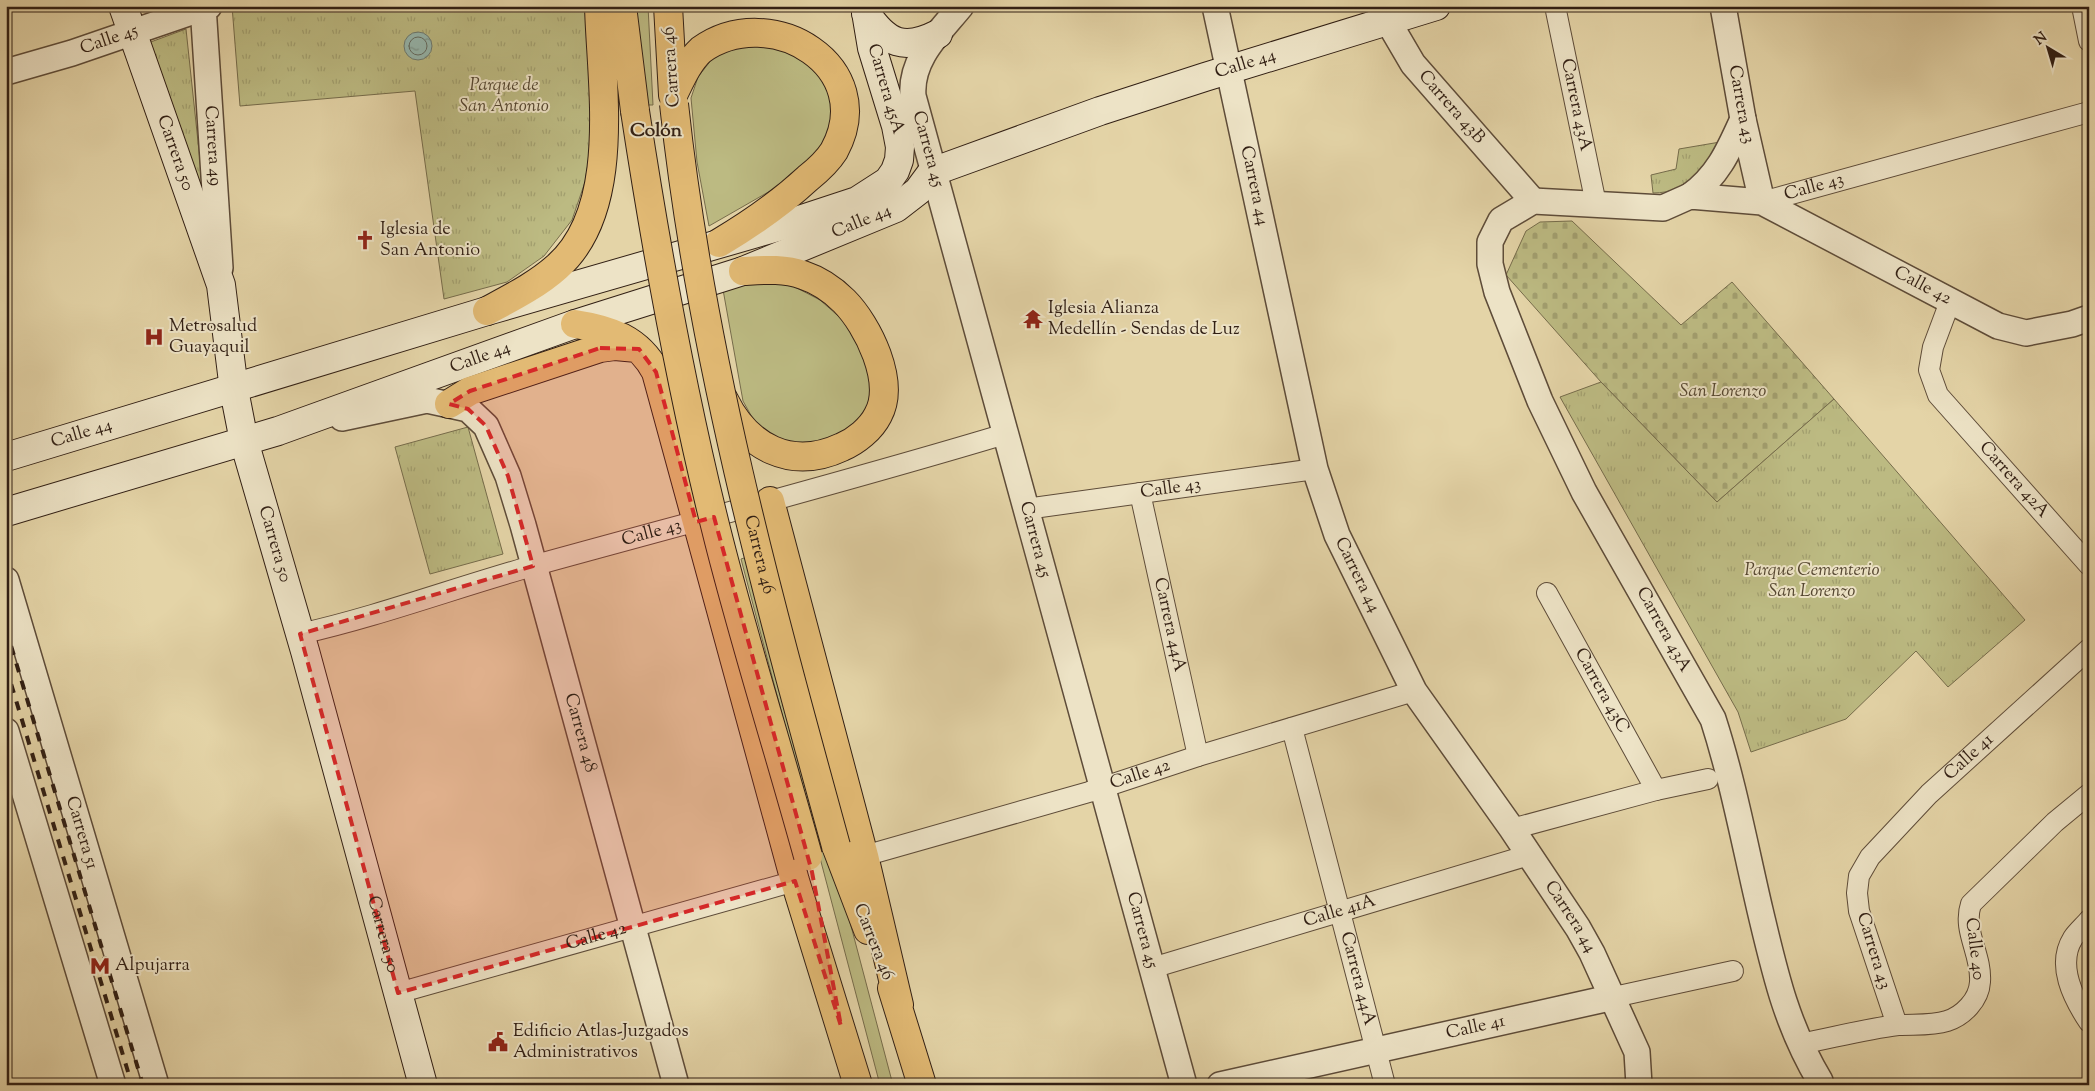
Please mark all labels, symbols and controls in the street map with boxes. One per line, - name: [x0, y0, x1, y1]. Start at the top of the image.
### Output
- street label: Calle 45: [77, 18, 142, 62]
- north arrow: [2022, 22, 2072, 72]
- street label: Carrera 46: [656, 26, 688, 108]
- text: N: [2031, 28, 2052, 51]
- street label: Carrera 45A: [860, 41, 910, 138]
- street label: Calle 44: [1212, 43, 1279, 86]
- street label: Carrera 43A: [1553, 56, 1598, 154]
- street label: Carrera 43: [1721, 63, 1761, 146]
- street label: Carrera 43B: [1411, 65, 1491, 150]
- park label: Parque de San Antonio: [459, 73, 549, 120]
- street label: Carrera 49: [196, 105, 228, 187]
- street label: Carrera 45: [905, 108, 950, 190]
- street label: Carrera 50: [149, 112, 200, 195]
- district label: Colón: [630, 118, 683, 145]
- street label: Carrera 44: [1233, 143, 1275, 228]
- street label: Calle 43: [1781, 167, 1847, 208]
- street label: Calle 44: [828, 198, 896, 246]
- place label: Iglesia de San Antonio: [380, 217, 480, 264]
- church icon: Iglesia de San Antonio: [354, 229, 376, 251]
- street label: Calle 42: [1889, 260, 1956, 312]
- place label: Iglesia Alianza Medellín - Sendas de Luz: [1048, 296, 1240, 343]
- temple icon: Iglesia Alianza Medellín - Sendas de Luz: [1022, 308, 1044, 330]
- place label: Metrosalud Guayaquil: [169, 314, 257, 361]
- hospital icon: Metrosalud Guayaquil: [143, 326, 165, 348]
- street label: Calle 44: [446, 335, 514, 381]
- park label: San Lorenzo: [1680, 379, 1766, 405]
- street label: Calle 44: [48, 412, 115, 456]
- street label: Carrera 42A: [1972, 436, 2055, 525]
- street label: Calle 43: [1139, 472, 1203, 506]
- street label: Carrera 45: [1012, 498, 1057, 581]
- street label: Carrera 50: [251, 503, 297, 586]
- street label: Carrera 46: [736, 512, 781, 597]
- street label: Calle 43: [619, 513, 685, 554]
- street label: Carrera 44: [1327, 533, 1386, 617]
- park label: Parque Cementerio San Lorenzo: [1744, 558, 1880, 605]
- street label: Carrera 44A: [1146, 575, 1192, 675]
- street label: Carrera 43A: [1629, 583, 1697, 678]
- street label: Carrera 43C: [1567, 644, 1635, 738]
- street label: Carrera 48: [557, 690, 603, 775]
- street label: Calle 41: [1938, 728, 2000, 787]
- street label: Calle 42: [1107, 753, 1174, 797]
- street label: Carrera 51: [58, 793, 104, 873]
- street label: Carrera 44: [1537, 876, 1603, 958]
- street label: Calle 41A: [1300, 888, 1380, 935]
- street label: Carrera 45: [1119, 889, 1165, 972]
- street label: Carrera 50: [359, 893, 405, 976]
- street label: Carrera 46: [846, 900, 900, 984]
- street label: Carrera 43: [1849, 909, 1897, 993]
- street label: Calle 42: [563, 916, 630, 958]
- street label: Calle 40: [1957, 916, 1991, 982]
- street label: Carrera 44A: [1333, 929, 1382, 1029]
- place label: Alpujarra: [115, 953, 190, 979]
- metro station icon: Alpujarra: [89, 955, 111, 977]
- street label: Calle 41: [1444, 1009, 1508, 1047]
- place label: Edificio Atlas-Juzgados Administrativos: [513, 1019, 688, 1066]
- public building icon: Edificio Atlas-Juzgados Administrativos: [487, 1031, 509, 1053]

